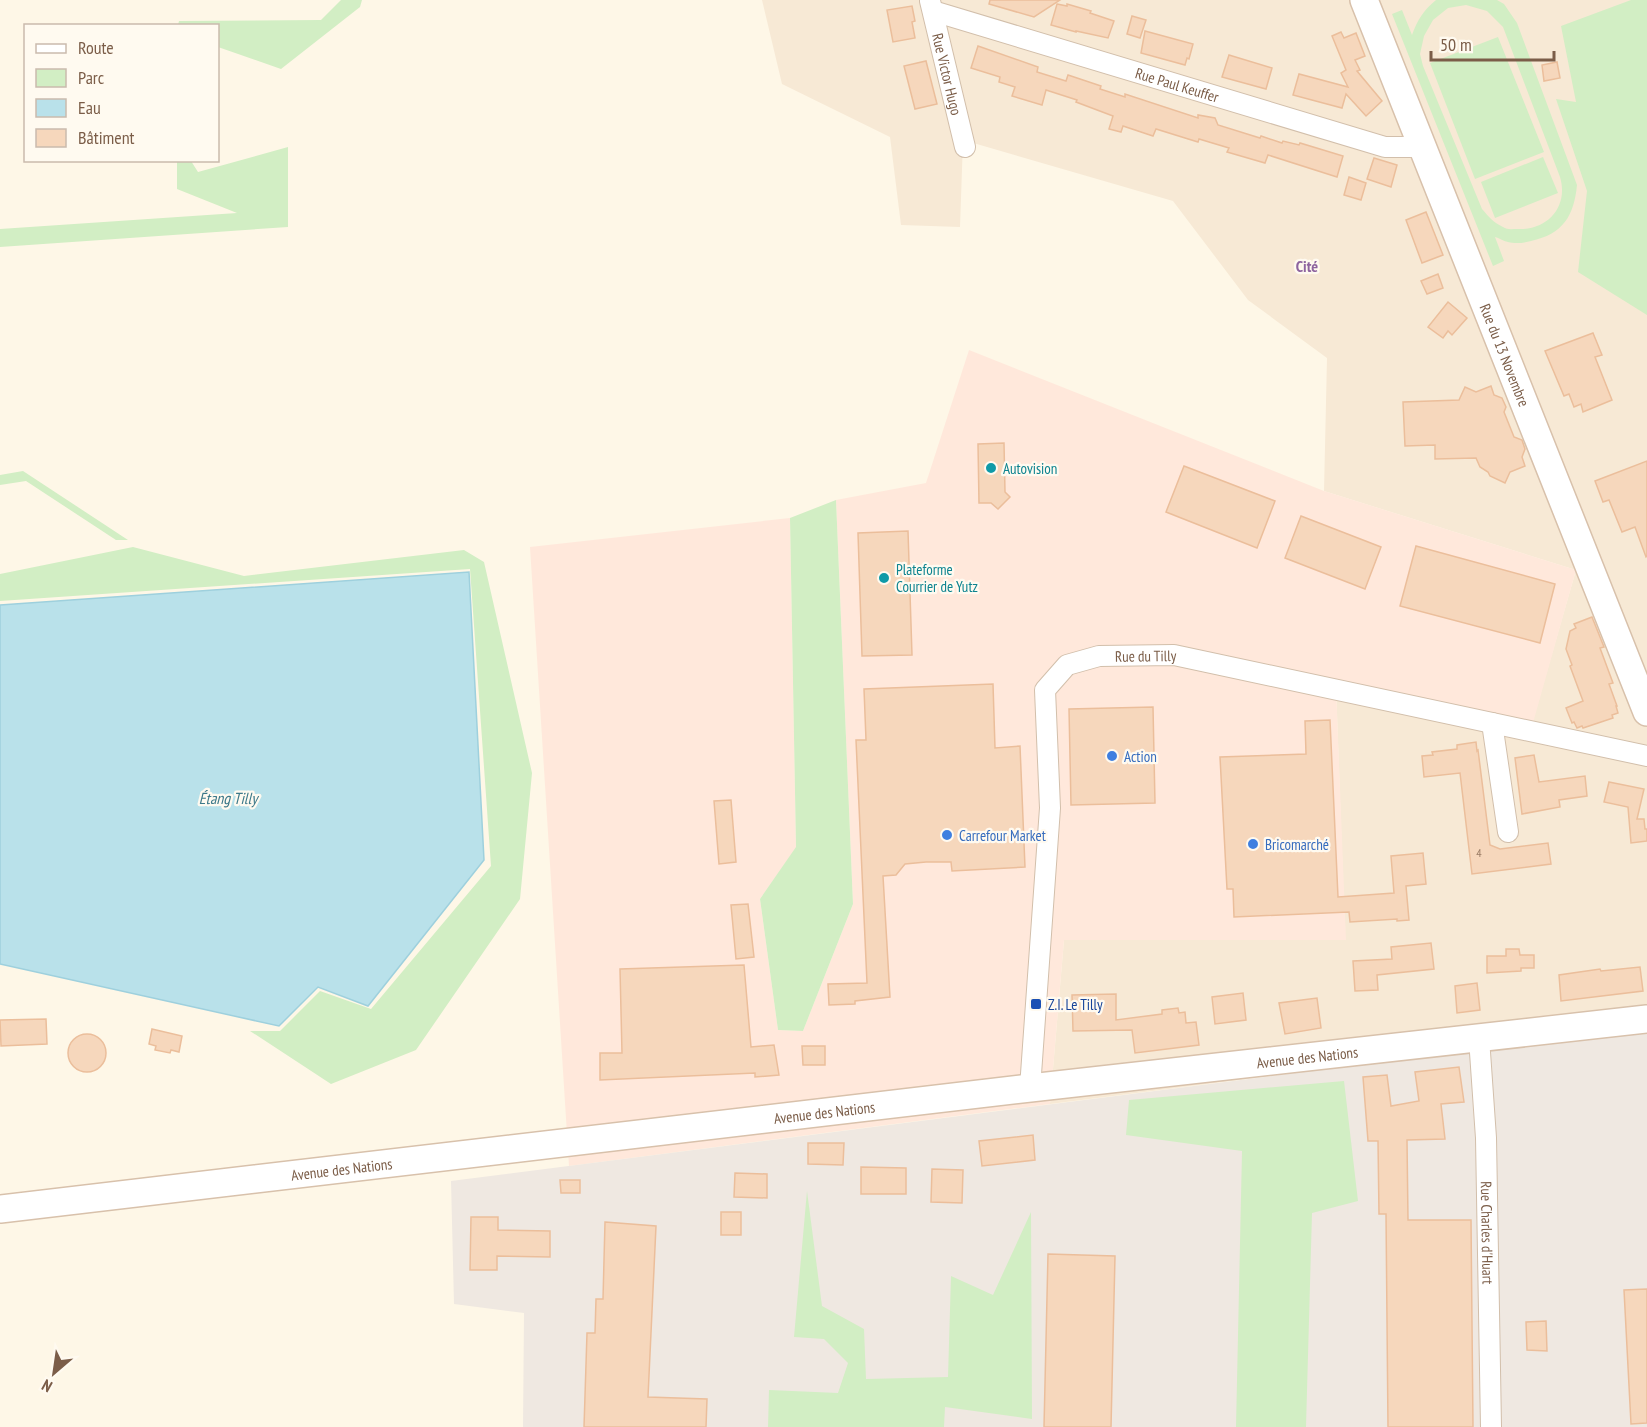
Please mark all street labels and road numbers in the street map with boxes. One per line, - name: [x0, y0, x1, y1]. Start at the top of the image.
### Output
- street label: Rue Victor Hugo: [928, 31, 966, 117]
- street label: Rue Paul Keuffer: [1133, 63, 1222, 106]
- street label: Rue du 13 Novembre: [1476, 301, 1534, 409]
- street label: Rue du Tilly: [1115, 645, 1177, 665]
- street label: Avenue des Nations: [1256, 1042, 1359, 1072]
- street label: Avenue des Nations: [773, 1097, 876, 1128]
- street label: Avenue des Nations: [290, 1153, 393, 1184]
- street label: Rue Charles d'Huart: [1477, 1181, 1498, 1284]

